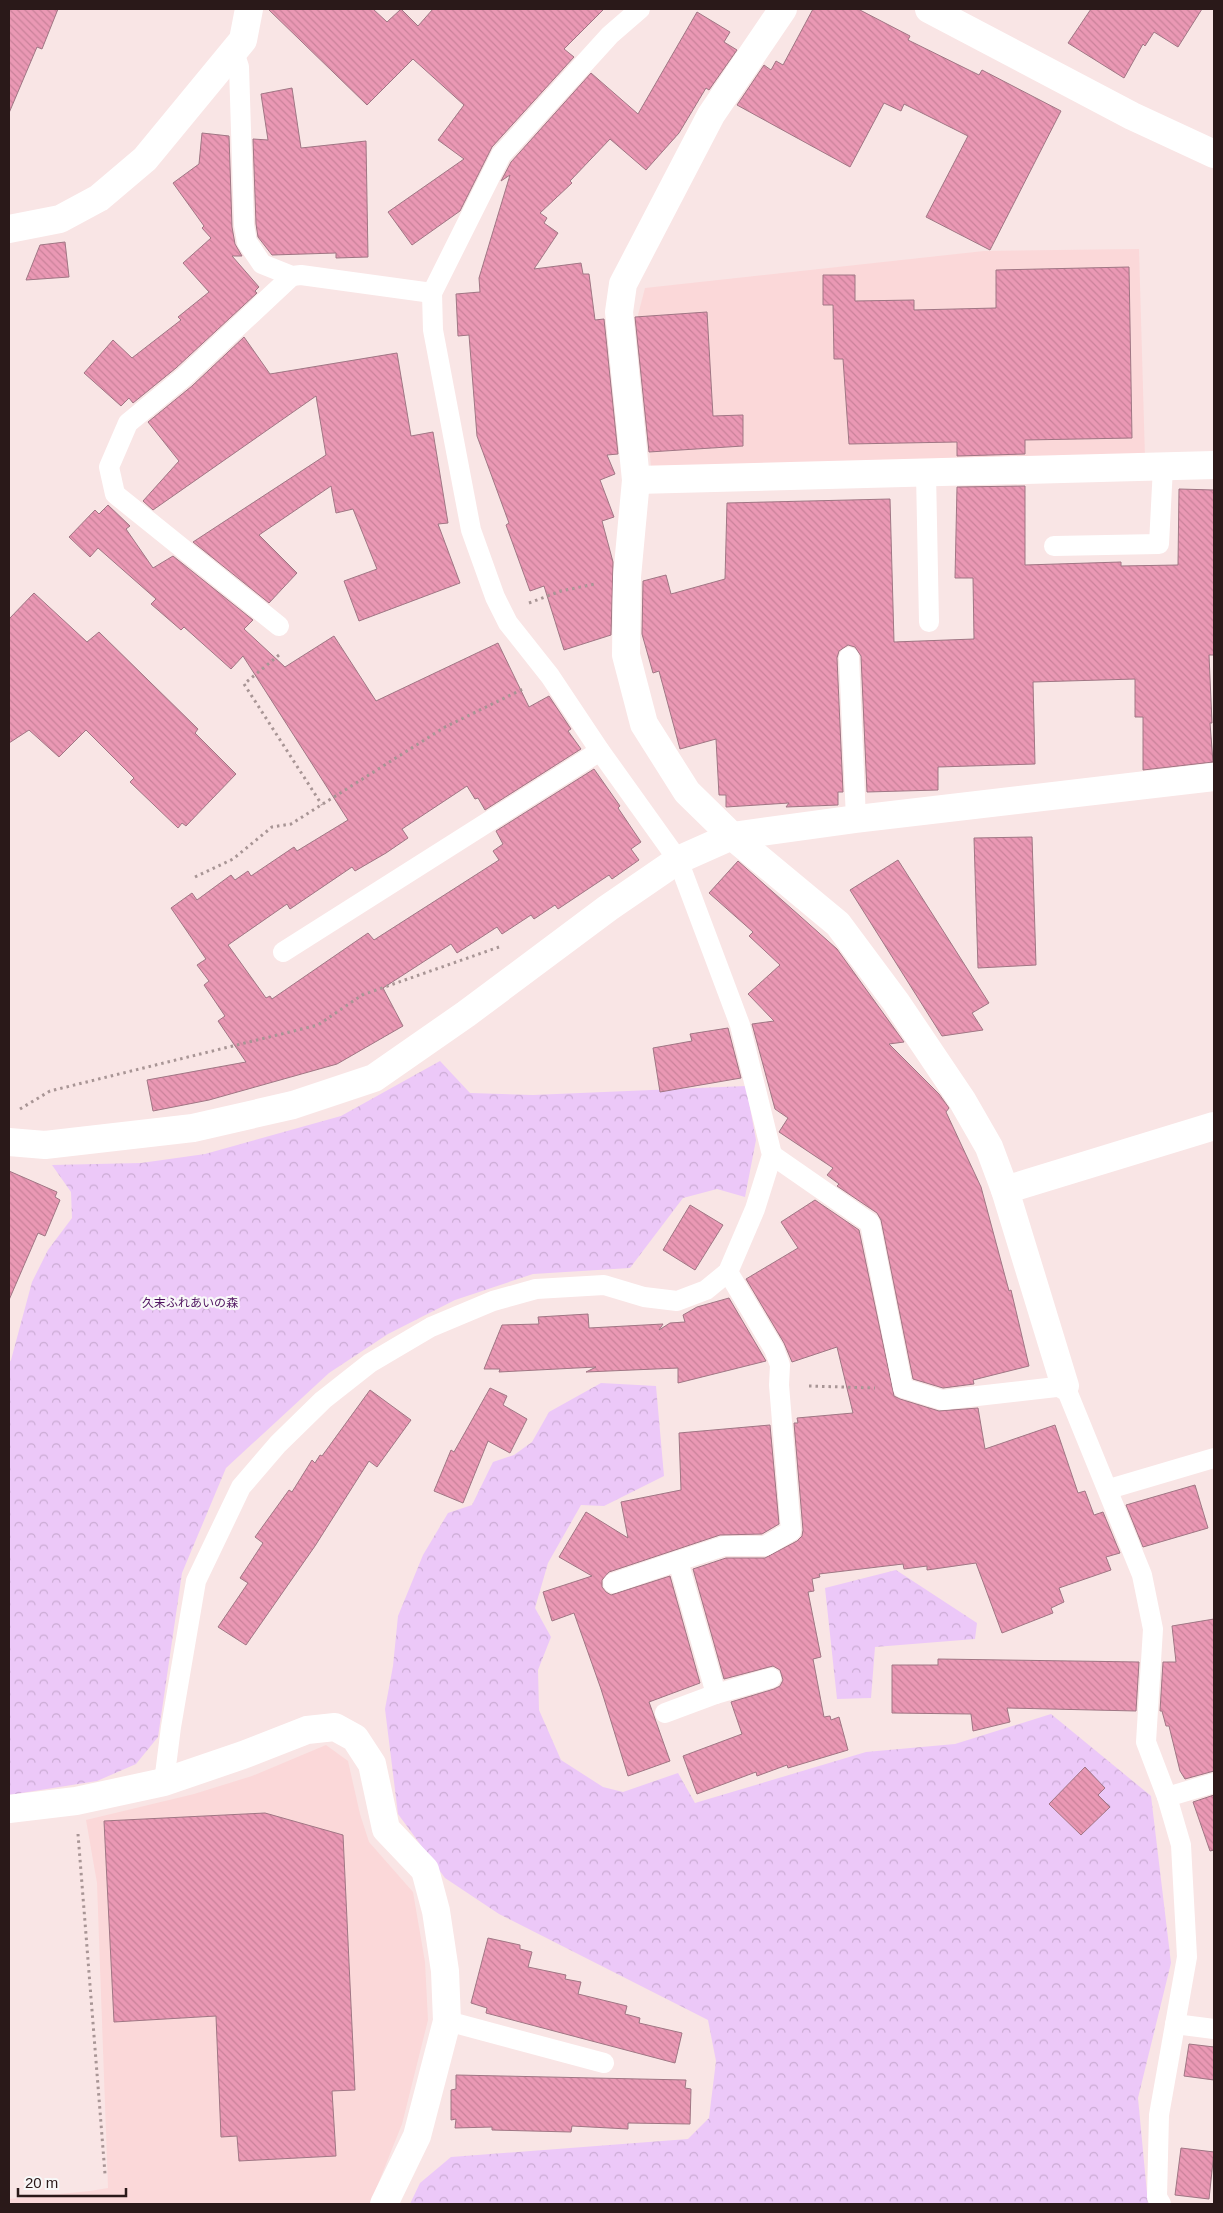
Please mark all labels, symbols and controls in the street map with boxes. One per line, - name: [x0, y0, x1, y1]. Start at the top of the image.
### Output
- park label: 久末ふれあいの森: [142, 1296, 238, 1310]
- scale bar: [18, 2166, 125, 2198]
- text: 20 m: [25, 2174, 58, 2191]

